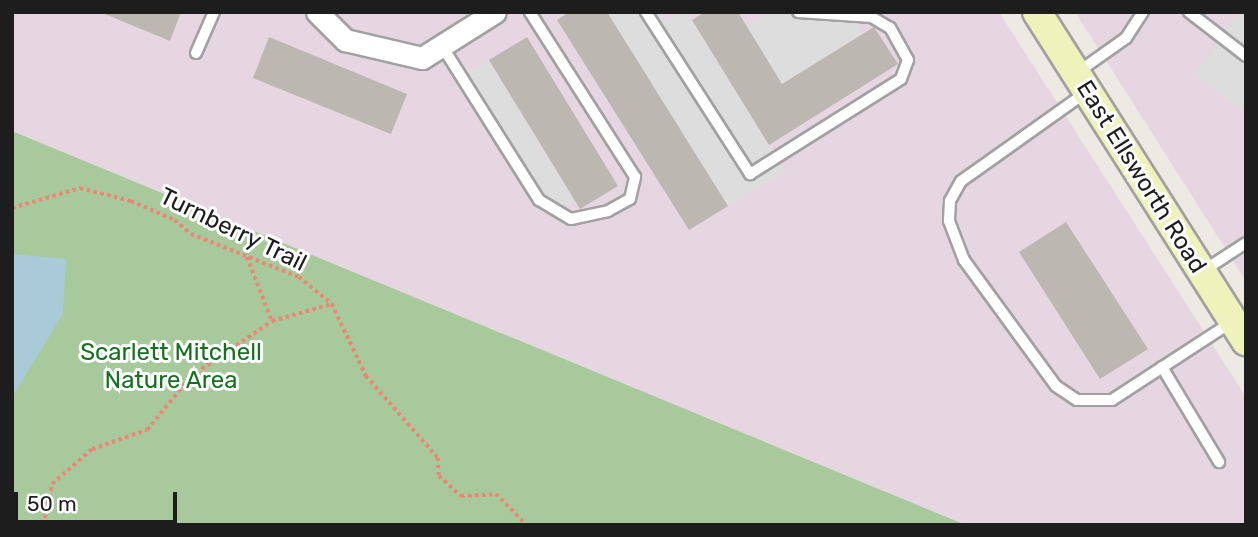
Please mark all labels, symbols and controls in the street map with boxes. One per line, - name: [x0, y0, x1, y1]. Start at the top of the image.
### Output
- street label: East Ellsworth Road: [1070, 75, 1212, 279]
- street label: Turnberry Trail: [154, 182, 312, 278]
- park label: Scarlett Mitchell Nature Area: [80, 339, 262, 395]
- scale bar: [18, 477, 180, 522]
- text: 50 m: [27, 491, 77, 516]

